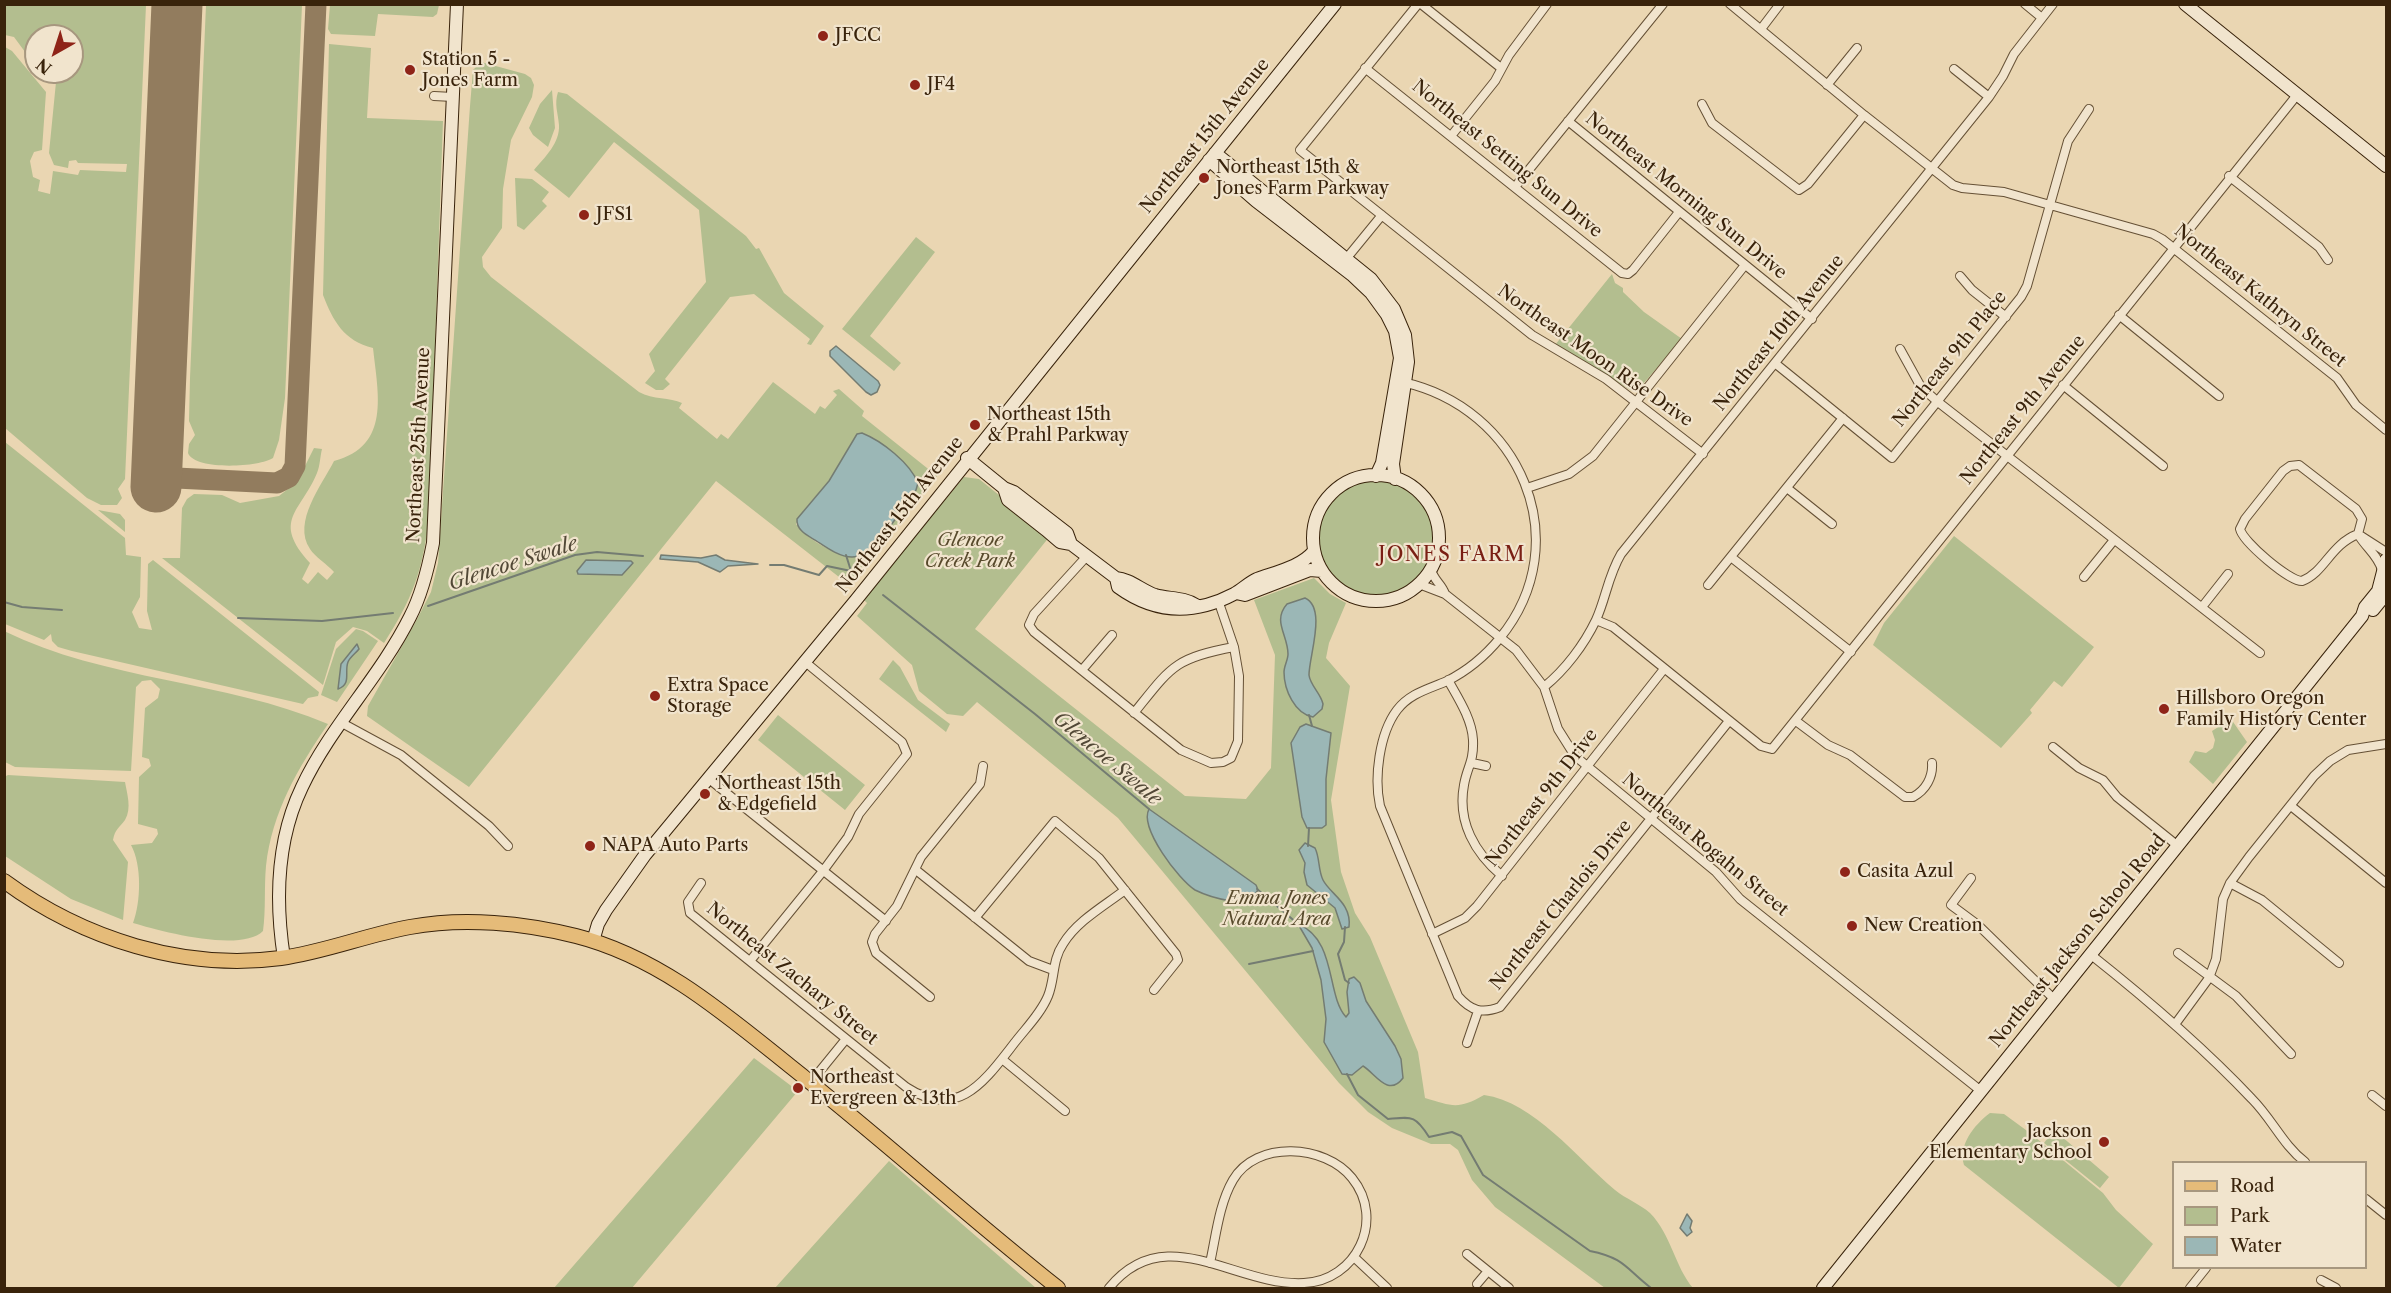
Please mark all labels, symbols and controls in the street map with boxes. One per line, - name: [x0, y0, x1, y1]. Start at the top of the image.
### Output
- north arrow: [24, 24, 84, 84]
- place label: JFCC: [835, 25, 881, 47]
- marker: JFCC: [816, 29, 830, 43]
- place label: Station 5 - Jones Farm: [422, 49, 518, 92]
- text: N: [32, 54, 56, 79]
- street label: Northeast 15th Avenue: [1136, 54, 1274, 218]
- marker: Station 5 - Jones Farm: [403, 63, 417, 77]
- place label: JF4: [927, 74, 955, 96]
- street label: Northeast Setting Sun Drive: [1408, 76, 1606, 242]
- marker: JF4: [908, 78, 922, 92]
- street label: Northeast Morning Sun Drive: [1581, 108, 1791, 284]
- place label: Northeast 15th & Jones Farm Parkway: [1216, 157, 1389, 200]
- marker: Northeast 15th & Jones Farm Parkway: [1197, 171, 1211, 185]
- place label: JFS1: [596, 204, 633, 226]
- marker: JFS1: [577, 208, 591, 222]
- street label: Northeast Kathryn Street: [2170, 220, 2350, 372]
- street label: Northeast 10th Avenue: [1709, 251, 1849, 415]
- street label: Northeast Moon Rise Drive: [1493, 280, 1697, 432]
- street label: Northeast 9th Place: [1889, 287, 2011, 431]
- street label: Northeast 9th Avenue: [1956, 331, 2090, 489]
- street label: Northeast 25th Avenue: [403, 347, 435, 543]
- place label: Northeast 15th & Prahl Parkway: [987, 404, 1129, 446]
- marker: Northeast 15th & Prahl Parkway: [968, 418, 982, 432]
- street label: Northeast 15th Avenue: [832, 432, 968, 598]
- park label: Glencoe Creek Park: [925, 530, 1015, 572]
- water label: Glencoe Swale: [445, 532, 581, 596]
- district label: JONES FARM: [1378, 543, 1526, 567]
- place label: Extra Space Storage: [667, 675, 769, 718]
- place label: Hillsboro Oregon Family History Center: [2176, 688, 2366, 730]
- marker: Extra Space Storage: [648, 689, 662, 703]
- marker: Hillsboro Oregon Family History Center: [2157, 702, 2171, 716]
- water label: Glencoe Swale: [1048, 707, 1166, 811]
- street label: Northeast 9th Drive: [1482, 725, 1602, 871]
- street label: Northeast Rogahn Street: [1617, 769, 1793, 921]
- place label: Northeast 15th & Edgefield: [717, 773, 841, 816]
- marker: Northeast 15th & Edgefield: [698, 787, 712, 801]
- street label: Northeast Charlois Drive: [1486, 816, 1636, 994]
- street label: Northeast Jackson School Road: [1985, 830, 2171, 1052]
- place label: NAPA Auto Parts: [602, 835, 748, 857]
- marker: NAPA Auto Parts: [583, 839, 597, 853]
- place label: Casita Azul: [1857, 861, 1953, 883]
- marker: Casita Azul: [1838, 865, 1852, 879]
- park label: Emma Jones Natural Area: [1223, 888, 1331, 930]
- street label: Northeast Zachary Street: [702, 898, 882, 1050]
- place label: New Creation: [1864, 915, 1983, 937]
- marker: New Creation: [1845, 919, 1859, 933]
- place label: Northeast Evergreen & 13th: [810, 1067, 957, 1110]
- marker: Northeast Evergreen & 13th: [791, 1081, 805, 1095]
- place label: Jackson Elementary School: [1929, 1121, 2092, 1164]
- marker: Jackson Elementary School: [2097, 1135, 2111, 1149]
- legend: [2172, 1161, 2367, 1269]
- text: Road: [2230, 1175, 2275, 1197]
- text: Park: [2230, 1205, 2269, 1227]
- text: Water: [2230, 1235, 2282, 1257]

